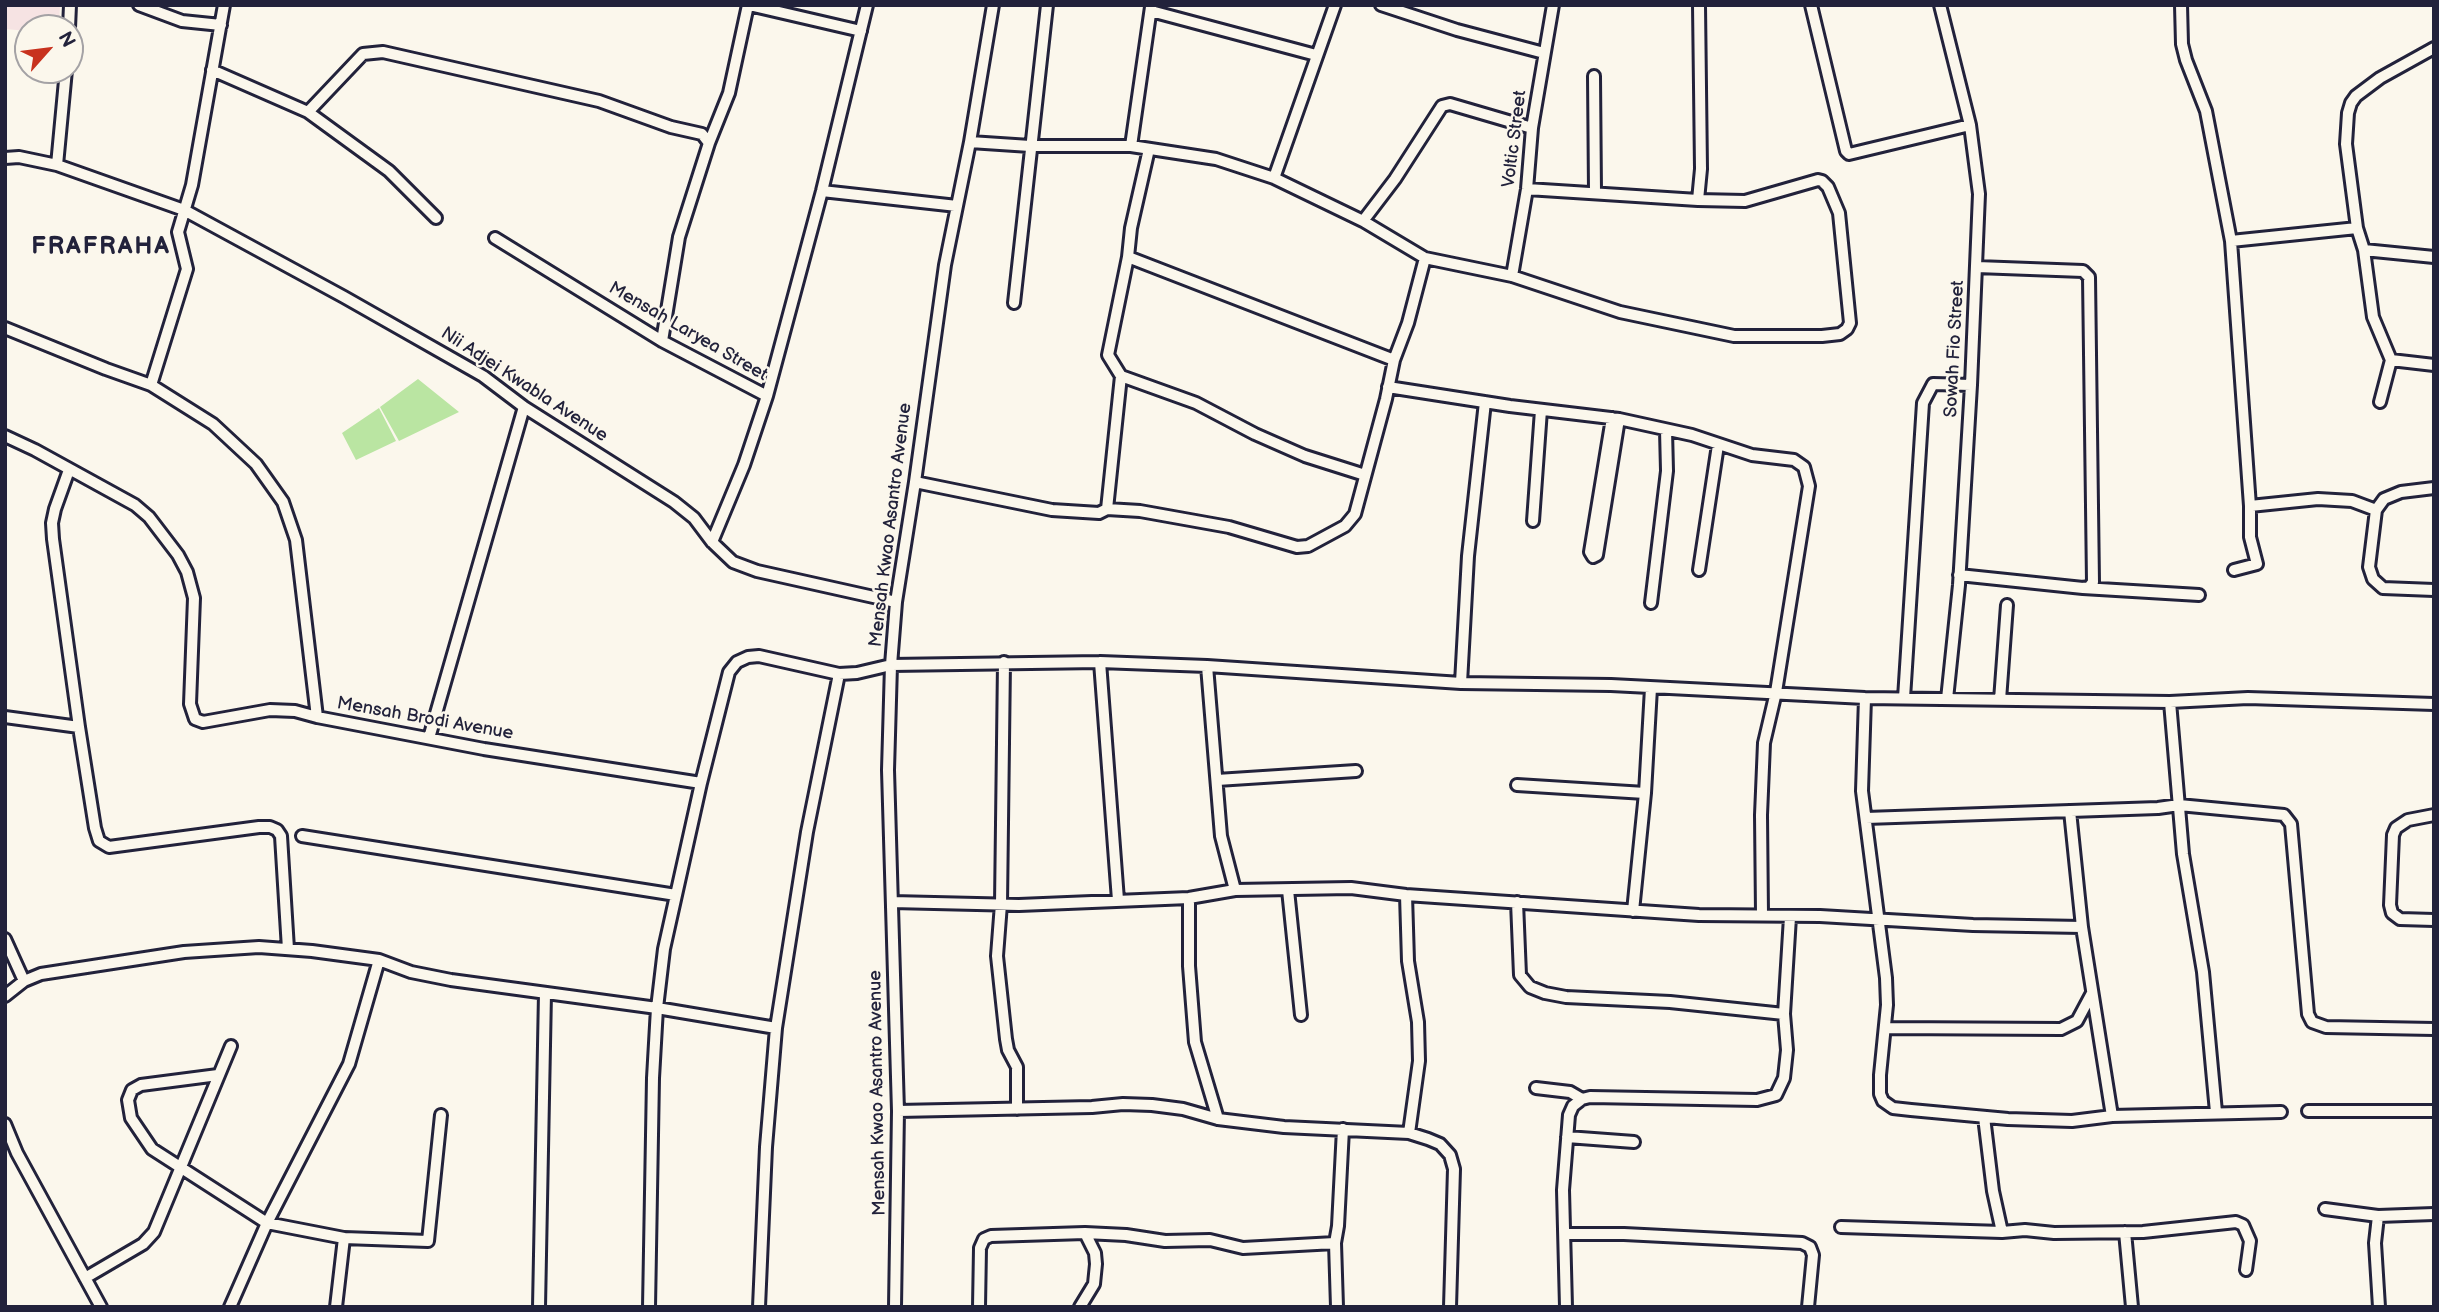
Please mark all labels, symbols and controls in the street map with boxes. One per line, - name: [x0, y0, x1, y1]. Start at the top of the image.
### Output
- north arrow: [14, 14, 84, 84]
- text: N: [53, 28, 80, 52]
- street label: Voltic Street: [1498, 89, 1532, 189]
- district label: FRAFRAHA: [32, 234, 170, 262]
- street label: Mensah Laryea Street: [605, 278, 771, 386]
- street label: Sowah Fio Street: [1941, 280, 1969, 418]
- street label: Nii Adjei Kwabla Avenue: [436, 323, 612, 447]
- street label: Mensah Kwao Asantro Avenue: [865, 402, 917, 648]
- street label: Mensah Brodi Avenue: [335, 693, 515, 745]
- street label: Mensah Kwao Asantro Avenue: [865, 970, 891, 1216]

